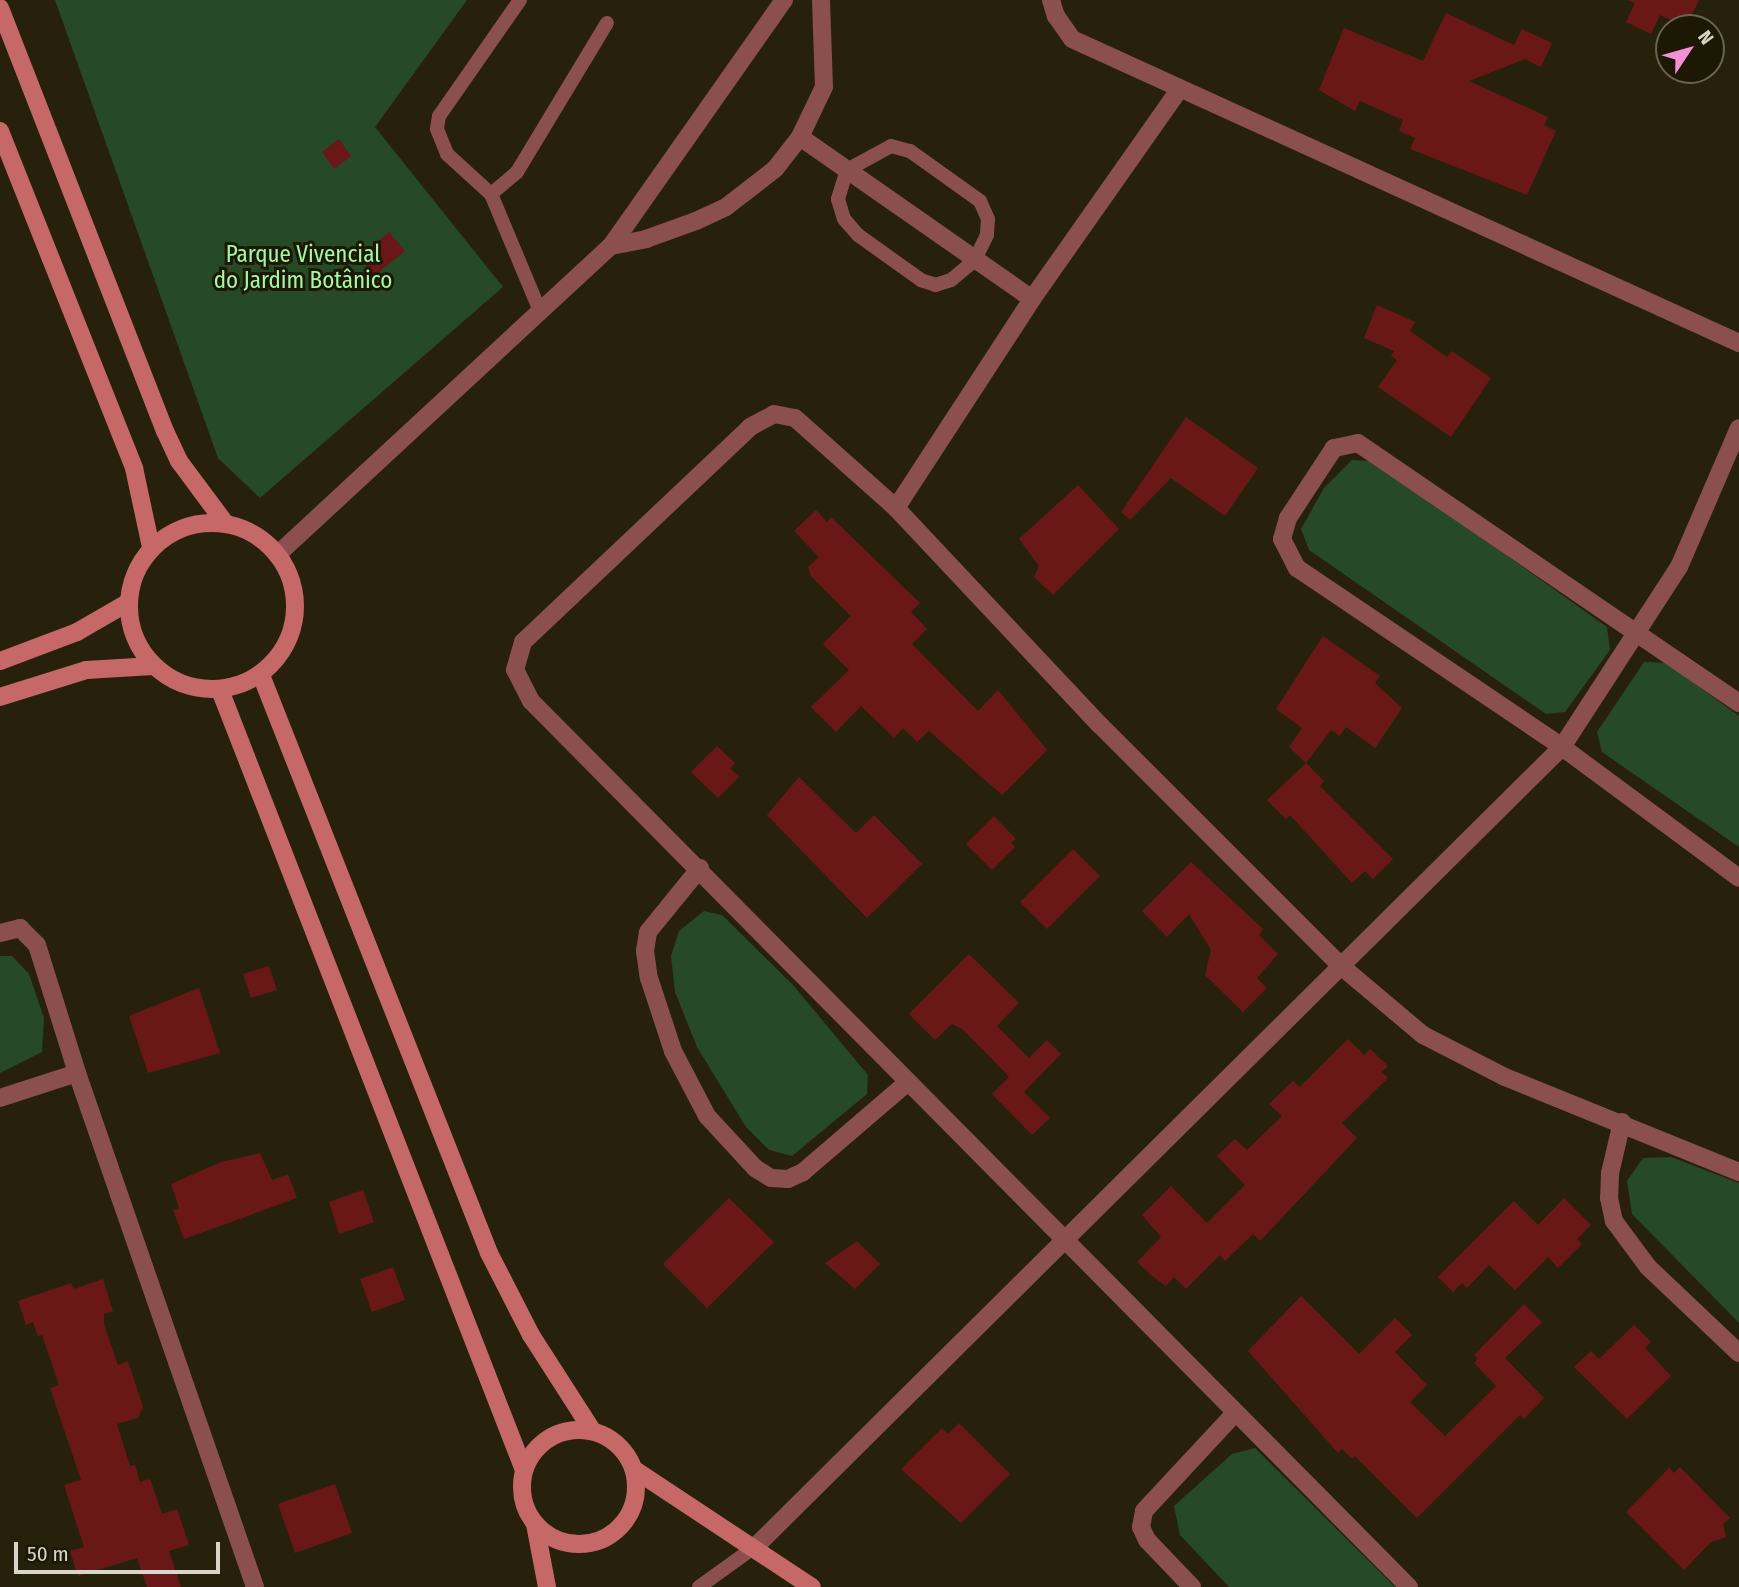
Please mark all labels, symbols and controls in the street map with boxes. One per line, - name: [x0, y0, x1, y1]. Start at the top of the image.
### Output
- north arrow: [1655, 14, 1725, 84]
- text: N: [1693, 26, 1718, 49]
- park label: Parque Vivencial do Jardim Botânico: [214, 240, 392, 294]
- scale bar: [18, 1528, 224, 1572]
- text: 50 m: [27, 1541, 69, 1567]

